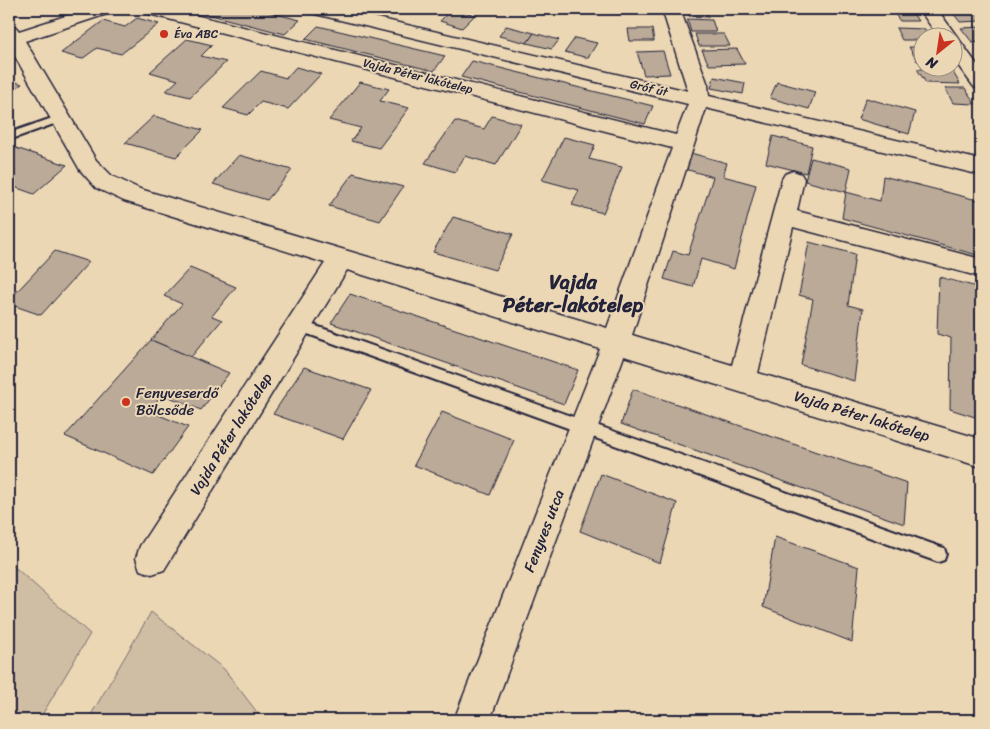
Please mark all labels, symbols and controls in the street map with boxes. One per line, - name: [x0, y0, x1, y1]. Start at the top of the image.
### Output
- place label: Éva ABC: [174, 23, 219, 45]
- marker: Éva ABC: [158, 28, 170, 40]
- north arrow: [912, 28, 962, 78]
- text: N: [921, 49, 943, 77]
- street label: Vajda Péter lakótelep: [361, 52, 476, 100]
- street label: Gróf út: [628, 73, 671, 103]
- district label: Vajda Péter-lakótelep: [503, 265, 644, 323]
- street label: Vajda Péter lakótelep: [183, 367, 279, 500]
- place label: Fenyveserdő Bölcsőde: [136, 380, 220, 423]
- street label: Vajda Péter lakótelep: [791, 383, 933, 449]
- marker: Fenyveserdő Bölcsőde: [120, 396, 132, 408]
- street label: Fenyves utca: [516, 485, 572, 576]

